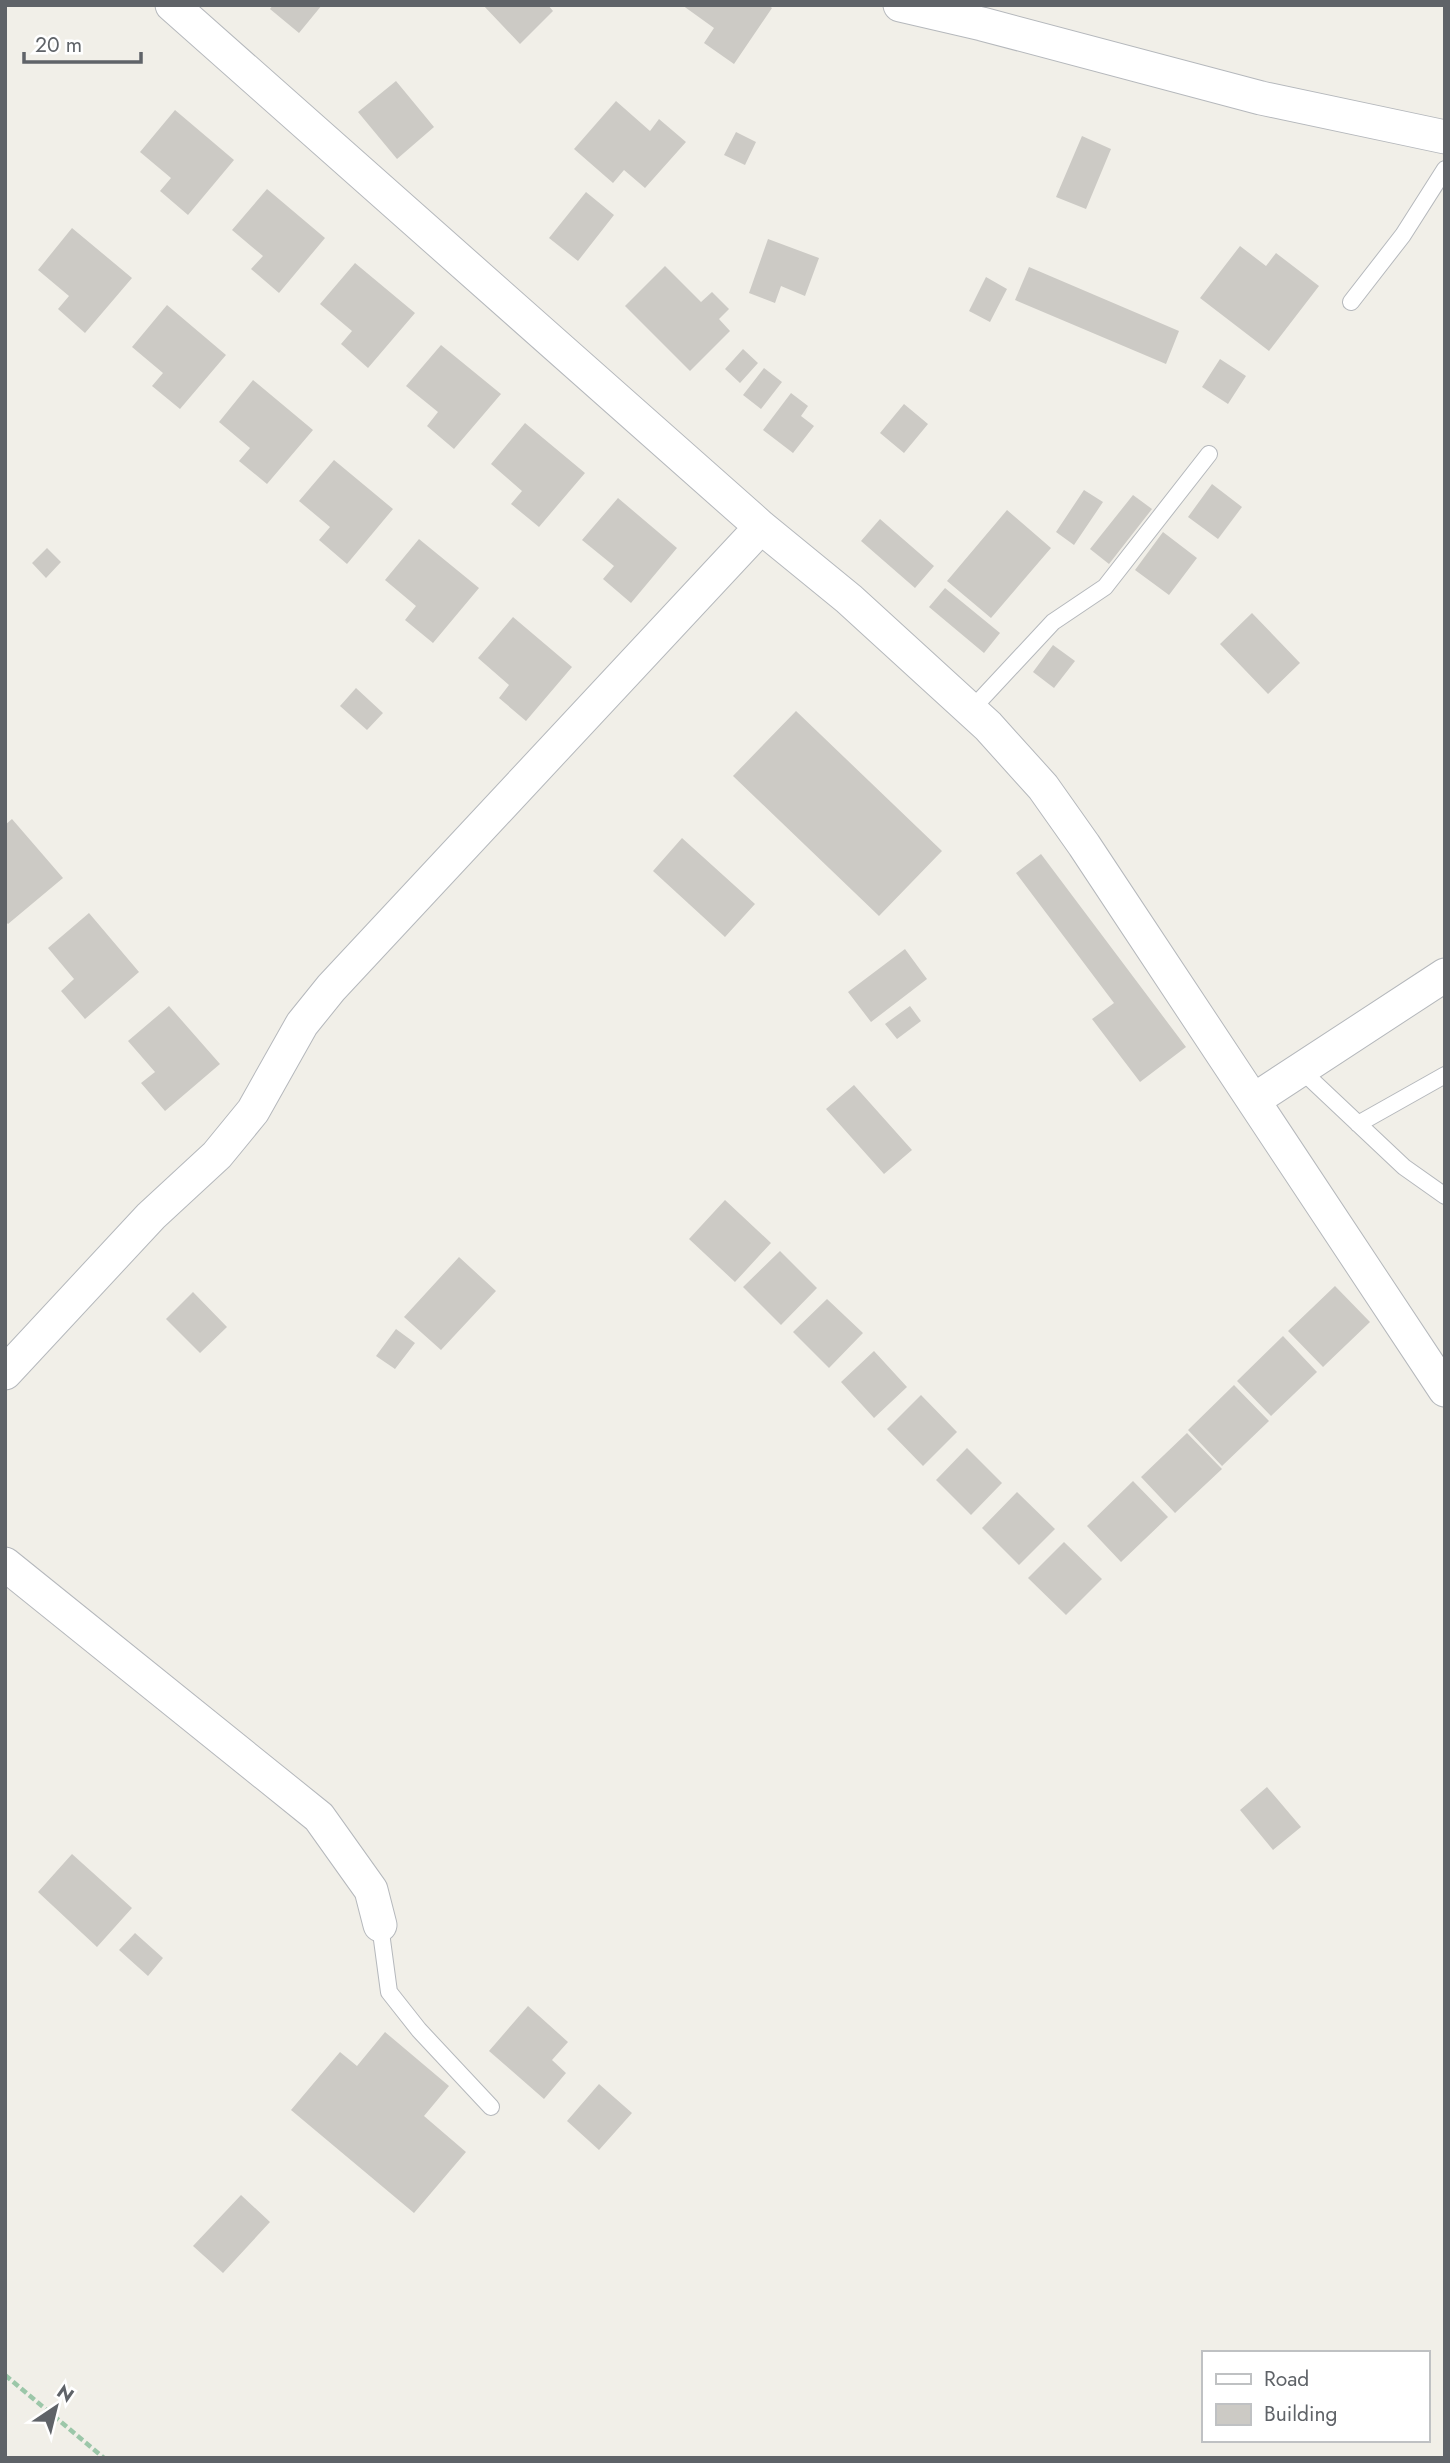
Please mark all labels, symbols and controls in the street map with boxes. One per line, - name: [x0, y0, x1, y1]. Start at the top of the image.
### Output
- scale bar: [24, 21, 142, 65]
- text: 20 m: [35, 30, 82, 60]
- legend: [1202, 2351, 1429, 2442]
- text: Road: [1264, 2364, 1309, 2394]
- north arrow: [21, 2372, 91, 2442]
- text: N: [52, 2378, 79, 2409]
- text: Building: [1264, 2399, 1337, 2429]

